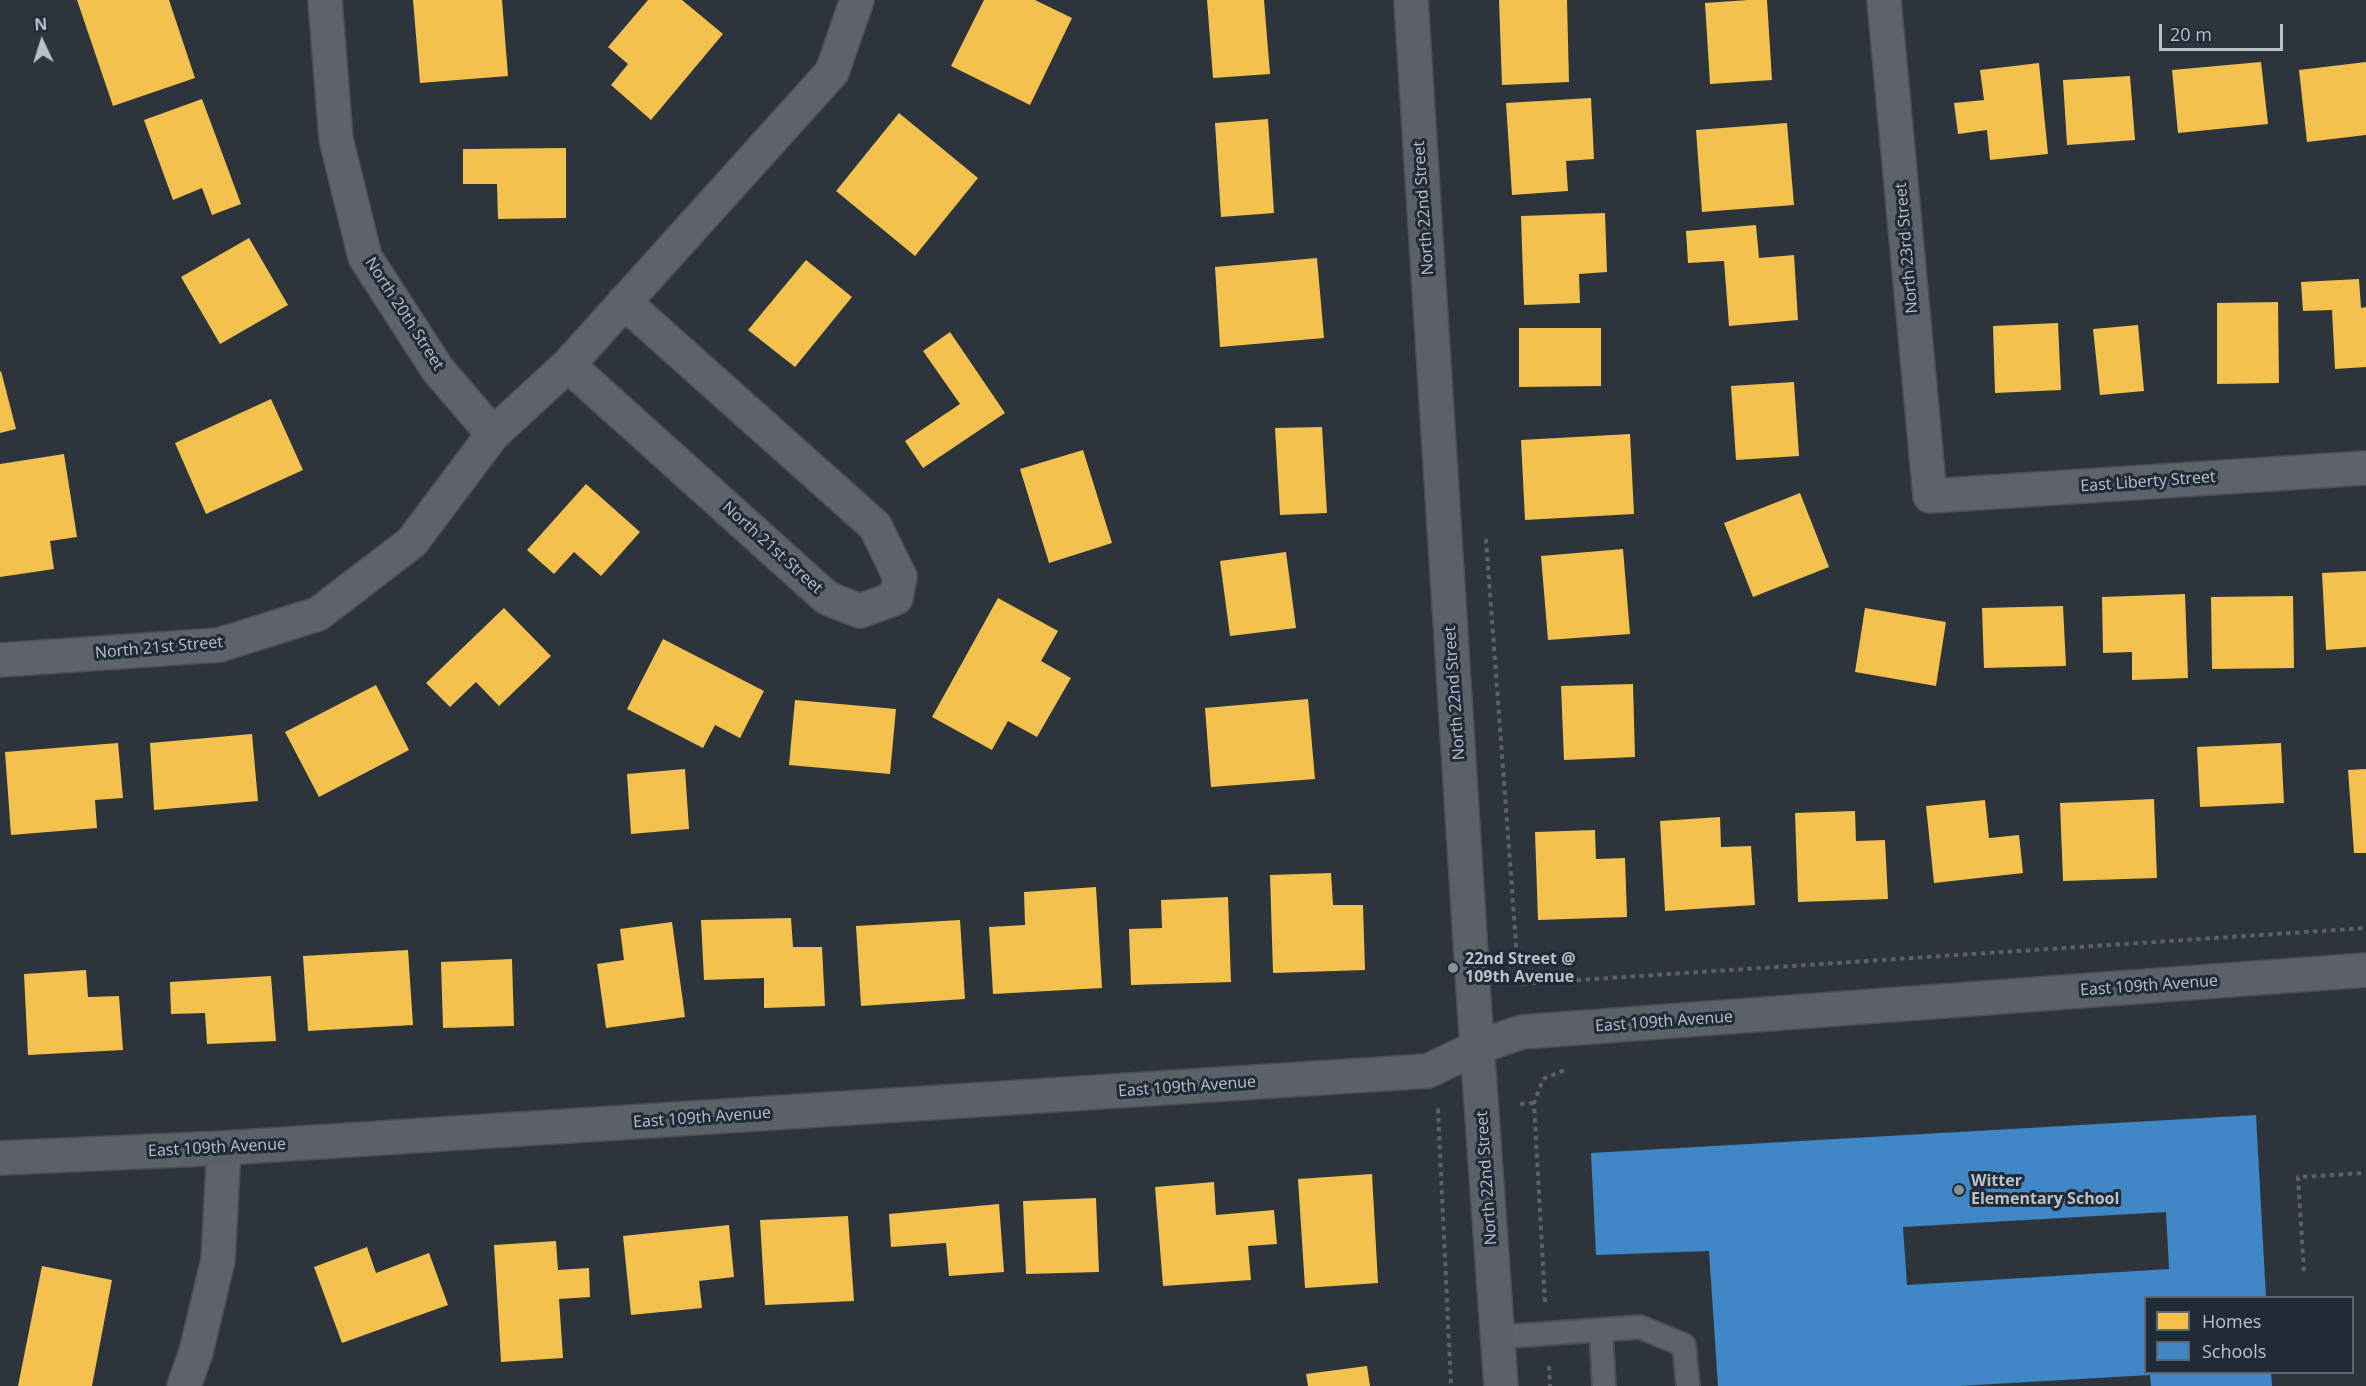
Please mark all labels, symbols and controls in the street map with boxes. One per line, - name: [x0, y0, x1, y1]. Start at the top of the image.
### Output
- north arrow: [12, 12, 72, 72]
- scale bar: [2162, 12, 2286, 50]
- text: N: [33, 13, 48, 35]
- text: 20 m: [2170, 22, 2212, 46]
- street label: North 22nd Street: [1410, 140, 1438, 276]
- street label: North 23rd Street: [1892, 182, 1922, 314]
- street label: North 20th Street: [360, 254, 448, 374]
- street label: East Liberty Street: [2080, 468, 2216, 496]
- street label: North 21st Street: [718, 498, 826, 598]
- street label: North 22nd Street: [1441, 625, 1469, 761]
- street label: North 21st Street: [94, 633, 224, 663]
- place label: 22nd Street @ 109th Avenue: [1465, 949, 1575, 987]
- marker: 22nd Street @ 109th Avenue: [1446, 961, 1460, 975]
- street label: East 109th Avenue: [2079, 972, 2219, 1000]
- street label: East 109th Avenue: [1594, 1008, 1734, 1036]
- street label: East 109th Avenue: [1117, 1073, 1257, 1101]
- street label: East 109th Avenue: [632, 1104, 772, 1132]
- street label: North 22nd Street: [1473, 1110, 1501, 1246]
- street label: East 109th Avenue: [148, 1135, 286, 1161]
- place label: Witter Elementary School: [1971, 1171, 2119, 1209]
- marker: Witter Elementary School: [1952, 1183, 1966, 1197]
- legend: [2144, 1296, 2354, 1374]
- text: Homes: [2202, 1309, 2261, 1333]
- text: Schools: [2202, 1339, 2266, 1363]

